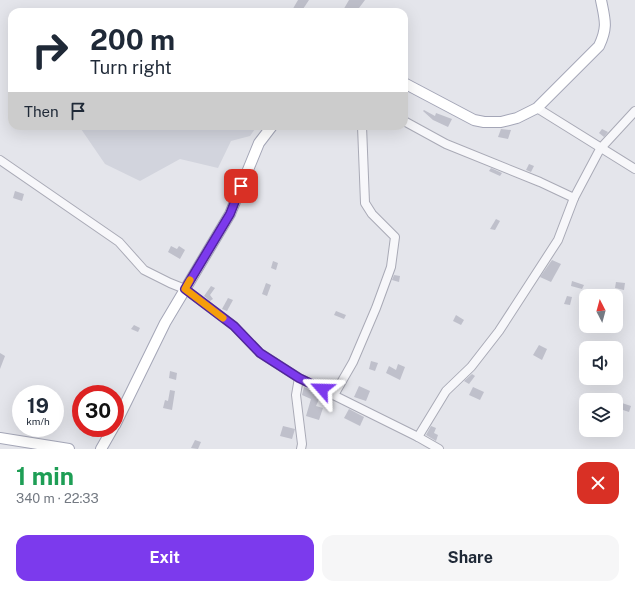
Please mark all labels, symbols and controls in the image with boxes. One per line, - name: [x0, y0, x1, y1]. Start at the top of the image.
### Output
- text: 200 m: [90, 23, 175, 56]
- icon: right: [24, 24, 76, 76]
- text: Turn right: [90, 57, 172, 78]
- icon: arrive: [67, 100, 89, 122]
- text: Then: [24, 103, 59, 120]
- pin: [224, 169, 258, 203]
- icon: arrive: [230, 175, 252, 197]
- north arrow: [579, 289, 623, 333]
- map controls: [579, 289, 623, 437]
- button: sound: [579, 341, 623, 385]
- position arrow: [301, 368, 343, 410]
- speed limit sign: 30: [72, 385, 124, 437]
- button: layers: [579, 393, 623, 437]
- text: 19: [27, 394, 49, 418]
- text: km/h: [26, 415, 50, 427]
- text: 1 min: [16, 462, 74, 490]
- button: close: [577, 462, 619, 504]
- text: 340 m · 22:33: [16, 491, 99, 506]
- button: Exit: [16, 535, 314, 581]
- button: Share: [322, 535, 619, 581]

